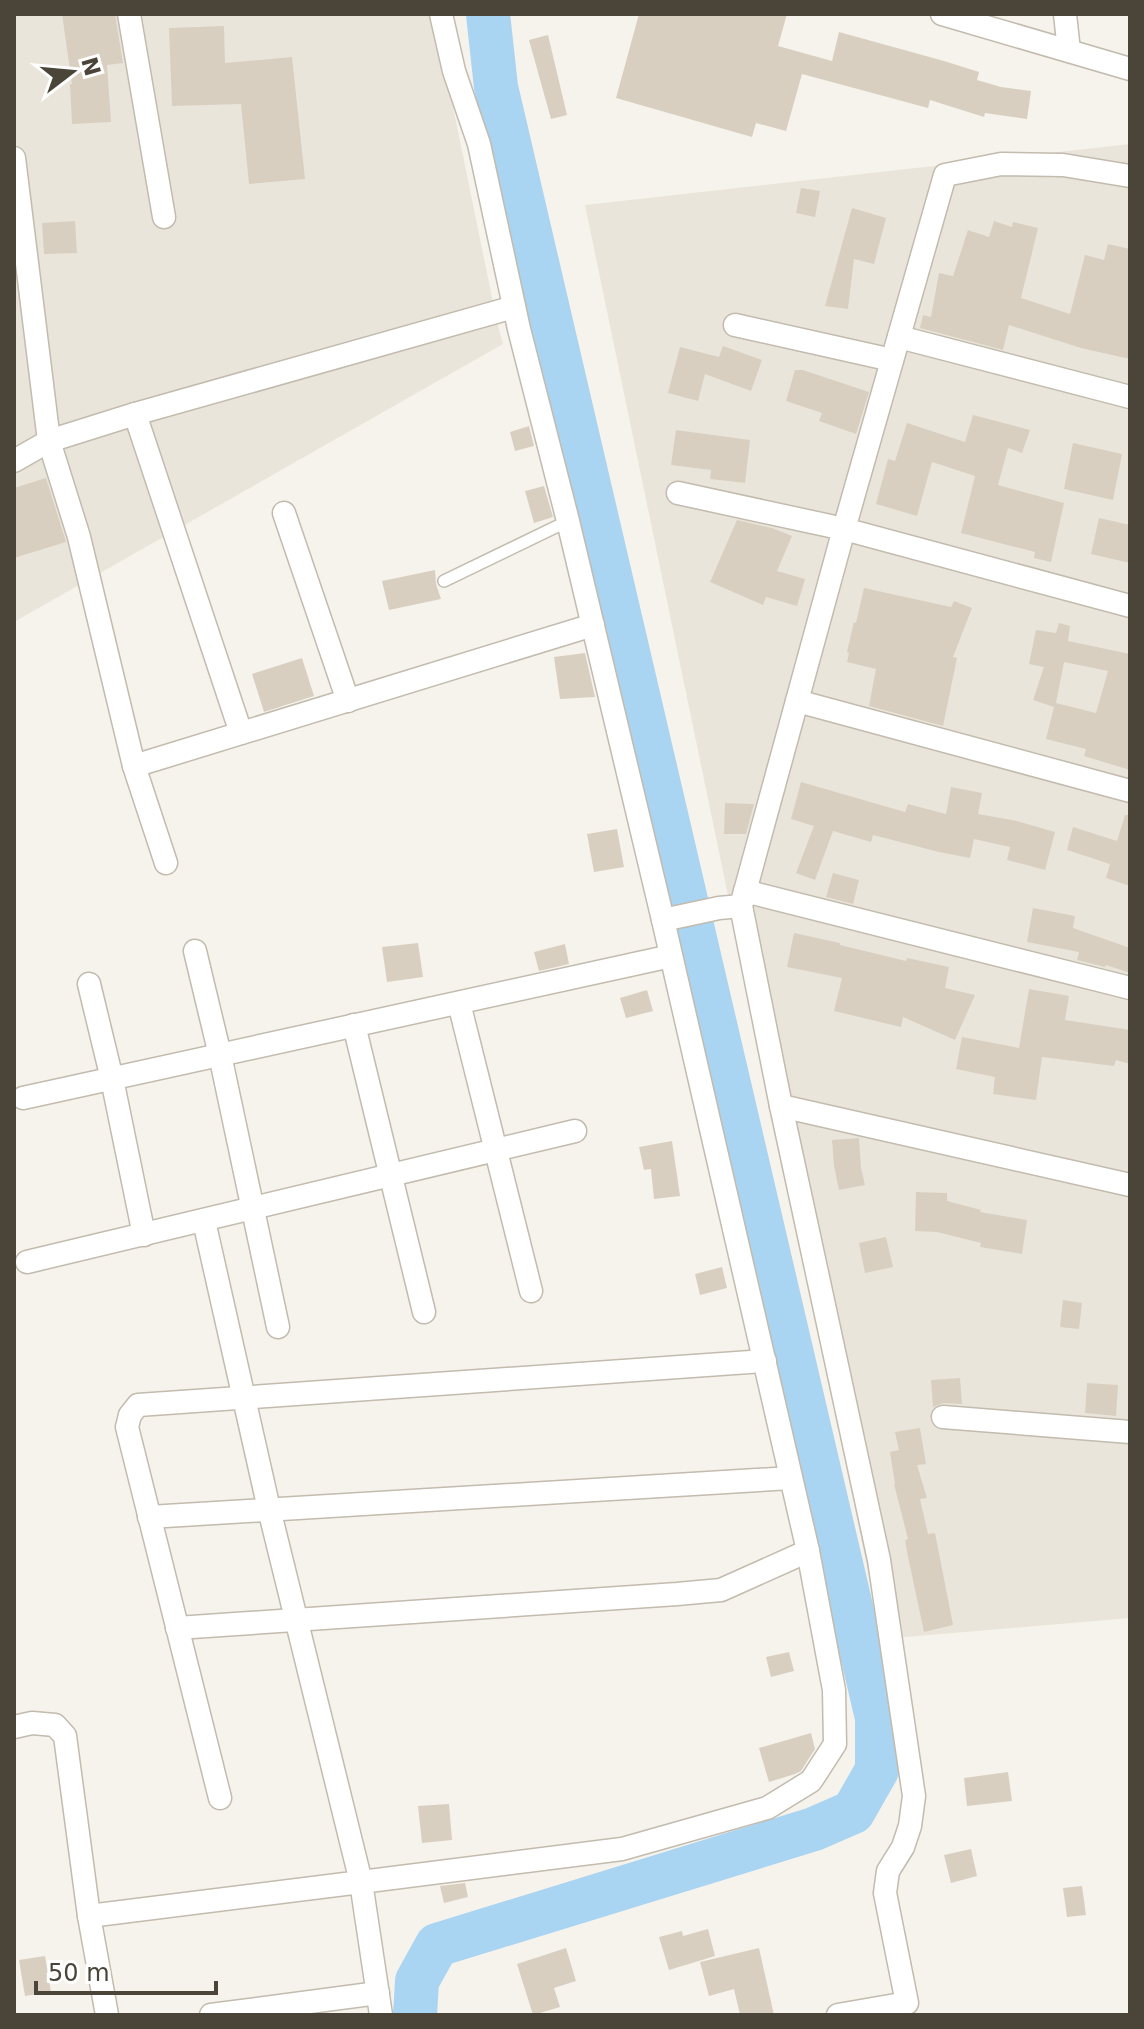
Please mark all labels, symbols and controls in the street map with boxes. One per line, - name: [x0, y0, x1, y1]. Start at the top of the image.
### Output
- north arrow: [32, 32, 112, 112]
- text: N: [76, 54, 105, 79]
- scale bar: [36, 1945, 216, 1995]
- text: 50 m: [48, 1959, 110, 1987]

